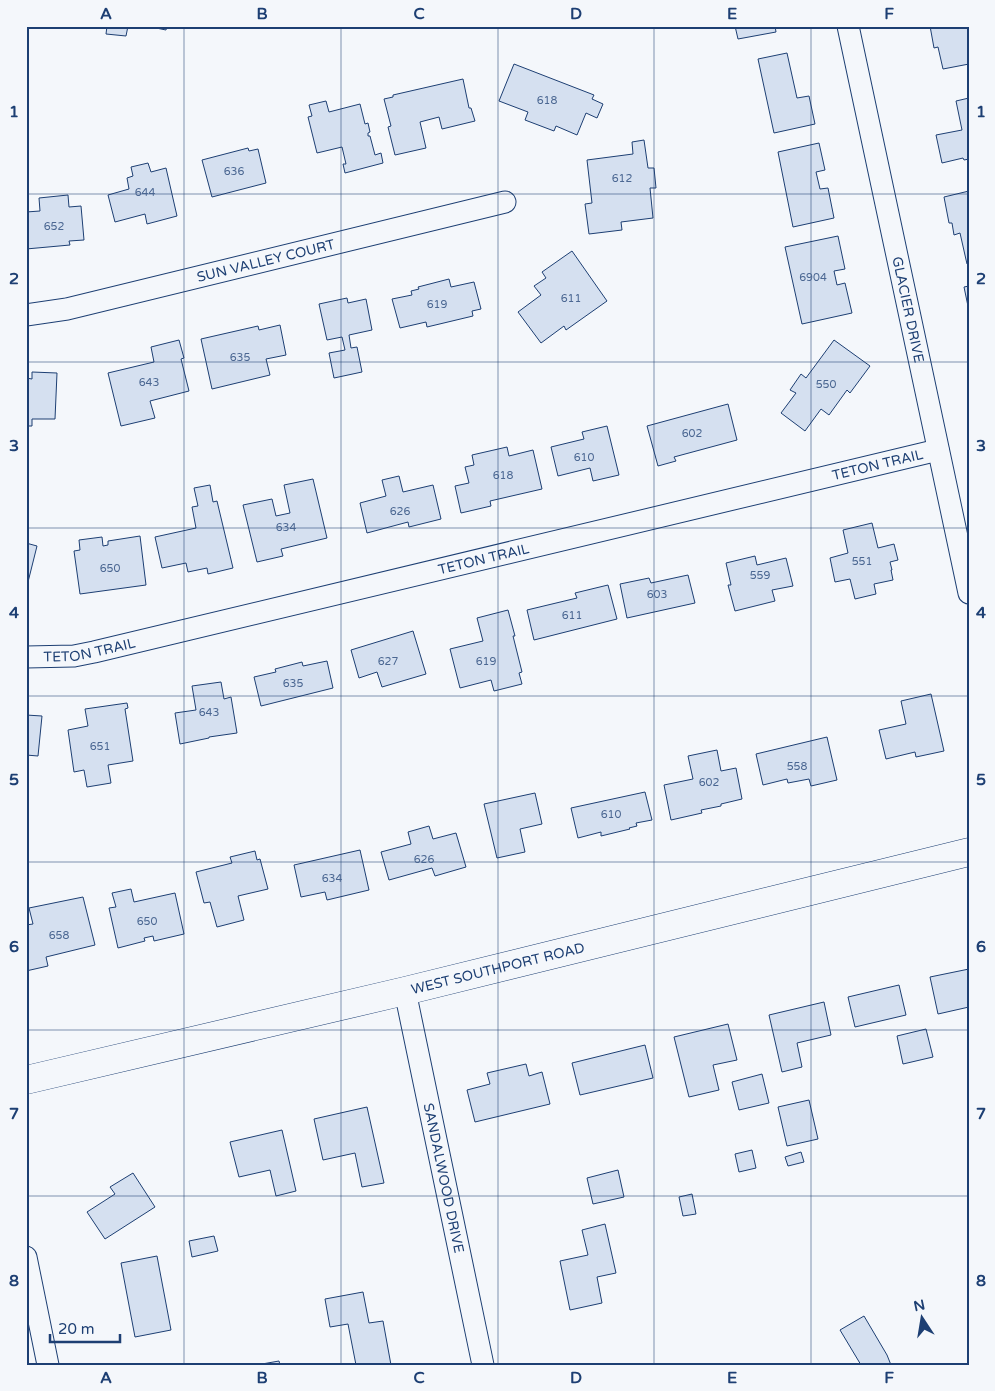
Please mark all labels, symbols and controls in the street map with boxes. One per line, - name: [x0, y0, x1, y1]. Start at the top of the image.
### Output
- text: A: [100, 4, 112, 24]
- text: B: [256, 4, 268, 24]
- text: C: [413, 4, 425, 24]
- text: D: [570, 4, 582, 24]
- text: E: [727, 4, 737, 24]
- text: F: [884, 4, 894, 24]
- house number: 618: [537, 94, 557, 107]
- text: 1: [9, 102, 19, 122]
- text: 1: [976, 102, 986, 122]
- house number: 636: [224, 165, 244, 178]
- house number: 612: [612, 172, 632, 185]
- house number: 644: [135, 186, 155, 199]
- house number: 652: [44, 220, 64, 233]
- street label: SUN VALLEY COURT: [195, 235, 337, 285]
- street label: GLACIER DRIVE: [889, 255, 928, 364]
- text: 2: [9, 269, 19, 289]
- text: 2: [976, 269, 986, 289]
- house number: 6904: [799, 271, 827, 284]
- house number: 611: [561, 292, 581, 305]
- house number: 619: [427, 298, 447, 311]
- house number: 635: [230, 351, 250, 364]
- house number: 643: [139, 376, 159, 389]
- house number: 550: [816, 378, 836, 391]
- house number: 602: [682, 427, 702, 440]
- text: 3: [9, 436, 19, 456]
- text: 3: [976, 436, 986, 456]
- street label: TETON TRAIL: [830, 445, 925, 484]
- house number: 610: [574, 451, 594, 464]
- house number: 618: [493, 469, 513, 482]
- house number: 626: [390, 505, 410, 518]
- house number: 634: [276, 521, 296, 534]
- street label: TETON TRAIL: [436, 540, 531, 578]
- house number: 551: [852, 555, 872, 568]
- house number: 650: [100, 562, 120, 575]
- house number: 559: [750, 569, 770, 582]
- house number: 603: [647, 588, 667, 601]
- text: 4: [9, 603, 19, 623]
- text: 4: [976, 603, 986, 623]
- house number: 611: [562, 609, 582, 622]
- street label: TETON TRAIL: [43, 634, 137, 665]
- house number: 627: [378, 655, 398, 668]
- house number: 619: [476, 655, 496, 668]
- house number: 635: [283, 677, 303, 690]
- house number: 643: [199, 706, 219, 719]
- house number: 651: [90, 740, 110, 753]
- house number: 558: [787, 760, 807, 773]
- text: 5: [9, 770, 19, 790]
- text: 5: [976, 770, 986, 790]
- house number: 602: [699, 776, 719, 789]
- house number: 610: [601, 808, 621, 821]
- house number: 626: [414, 853, 434, 866]
- house number: 634: [322, 872, 342, 885]
- house number: 650: [137, 915, 157, 928]
- house number: 658: [49, 929, 69, 942]
- text: 6: [9, 937, 19, 957]
- text: 6: [976, 937, 986, 957]
- street label: WEST SOUTHPORT ROAD: [409, 939, 586, 998]
- street label: SANDALWOOD DRIVE: [420, 1101, 468, 1255]
- text: 7: [9, 1104, 19, 1124]
- text: 7: [976, 1104, 986, 1124]
- text: 8: [9, 1271, 19, 1291]
- text: 8: [976, 1271, 986, 1291]
- north arrow: [898, 1294, 948, 1344]
- text: N: [912, 1296, 927, 1315]
- scale bar: [50, 1311, 120, 1343]
- text: 20 m: [58, 1320, 95, 1338]
- text: A: [100, 1368, 112, 1388]
- text: B: [256, 1368, 268, 1388]
- text: C: [413, 1368, 425, 1388]
- text: D: [570, 1368, 582, 1388]
- text: E: [727, 1368, 737, 1388]
- text: F: [884, 1368, 894, 1388]

